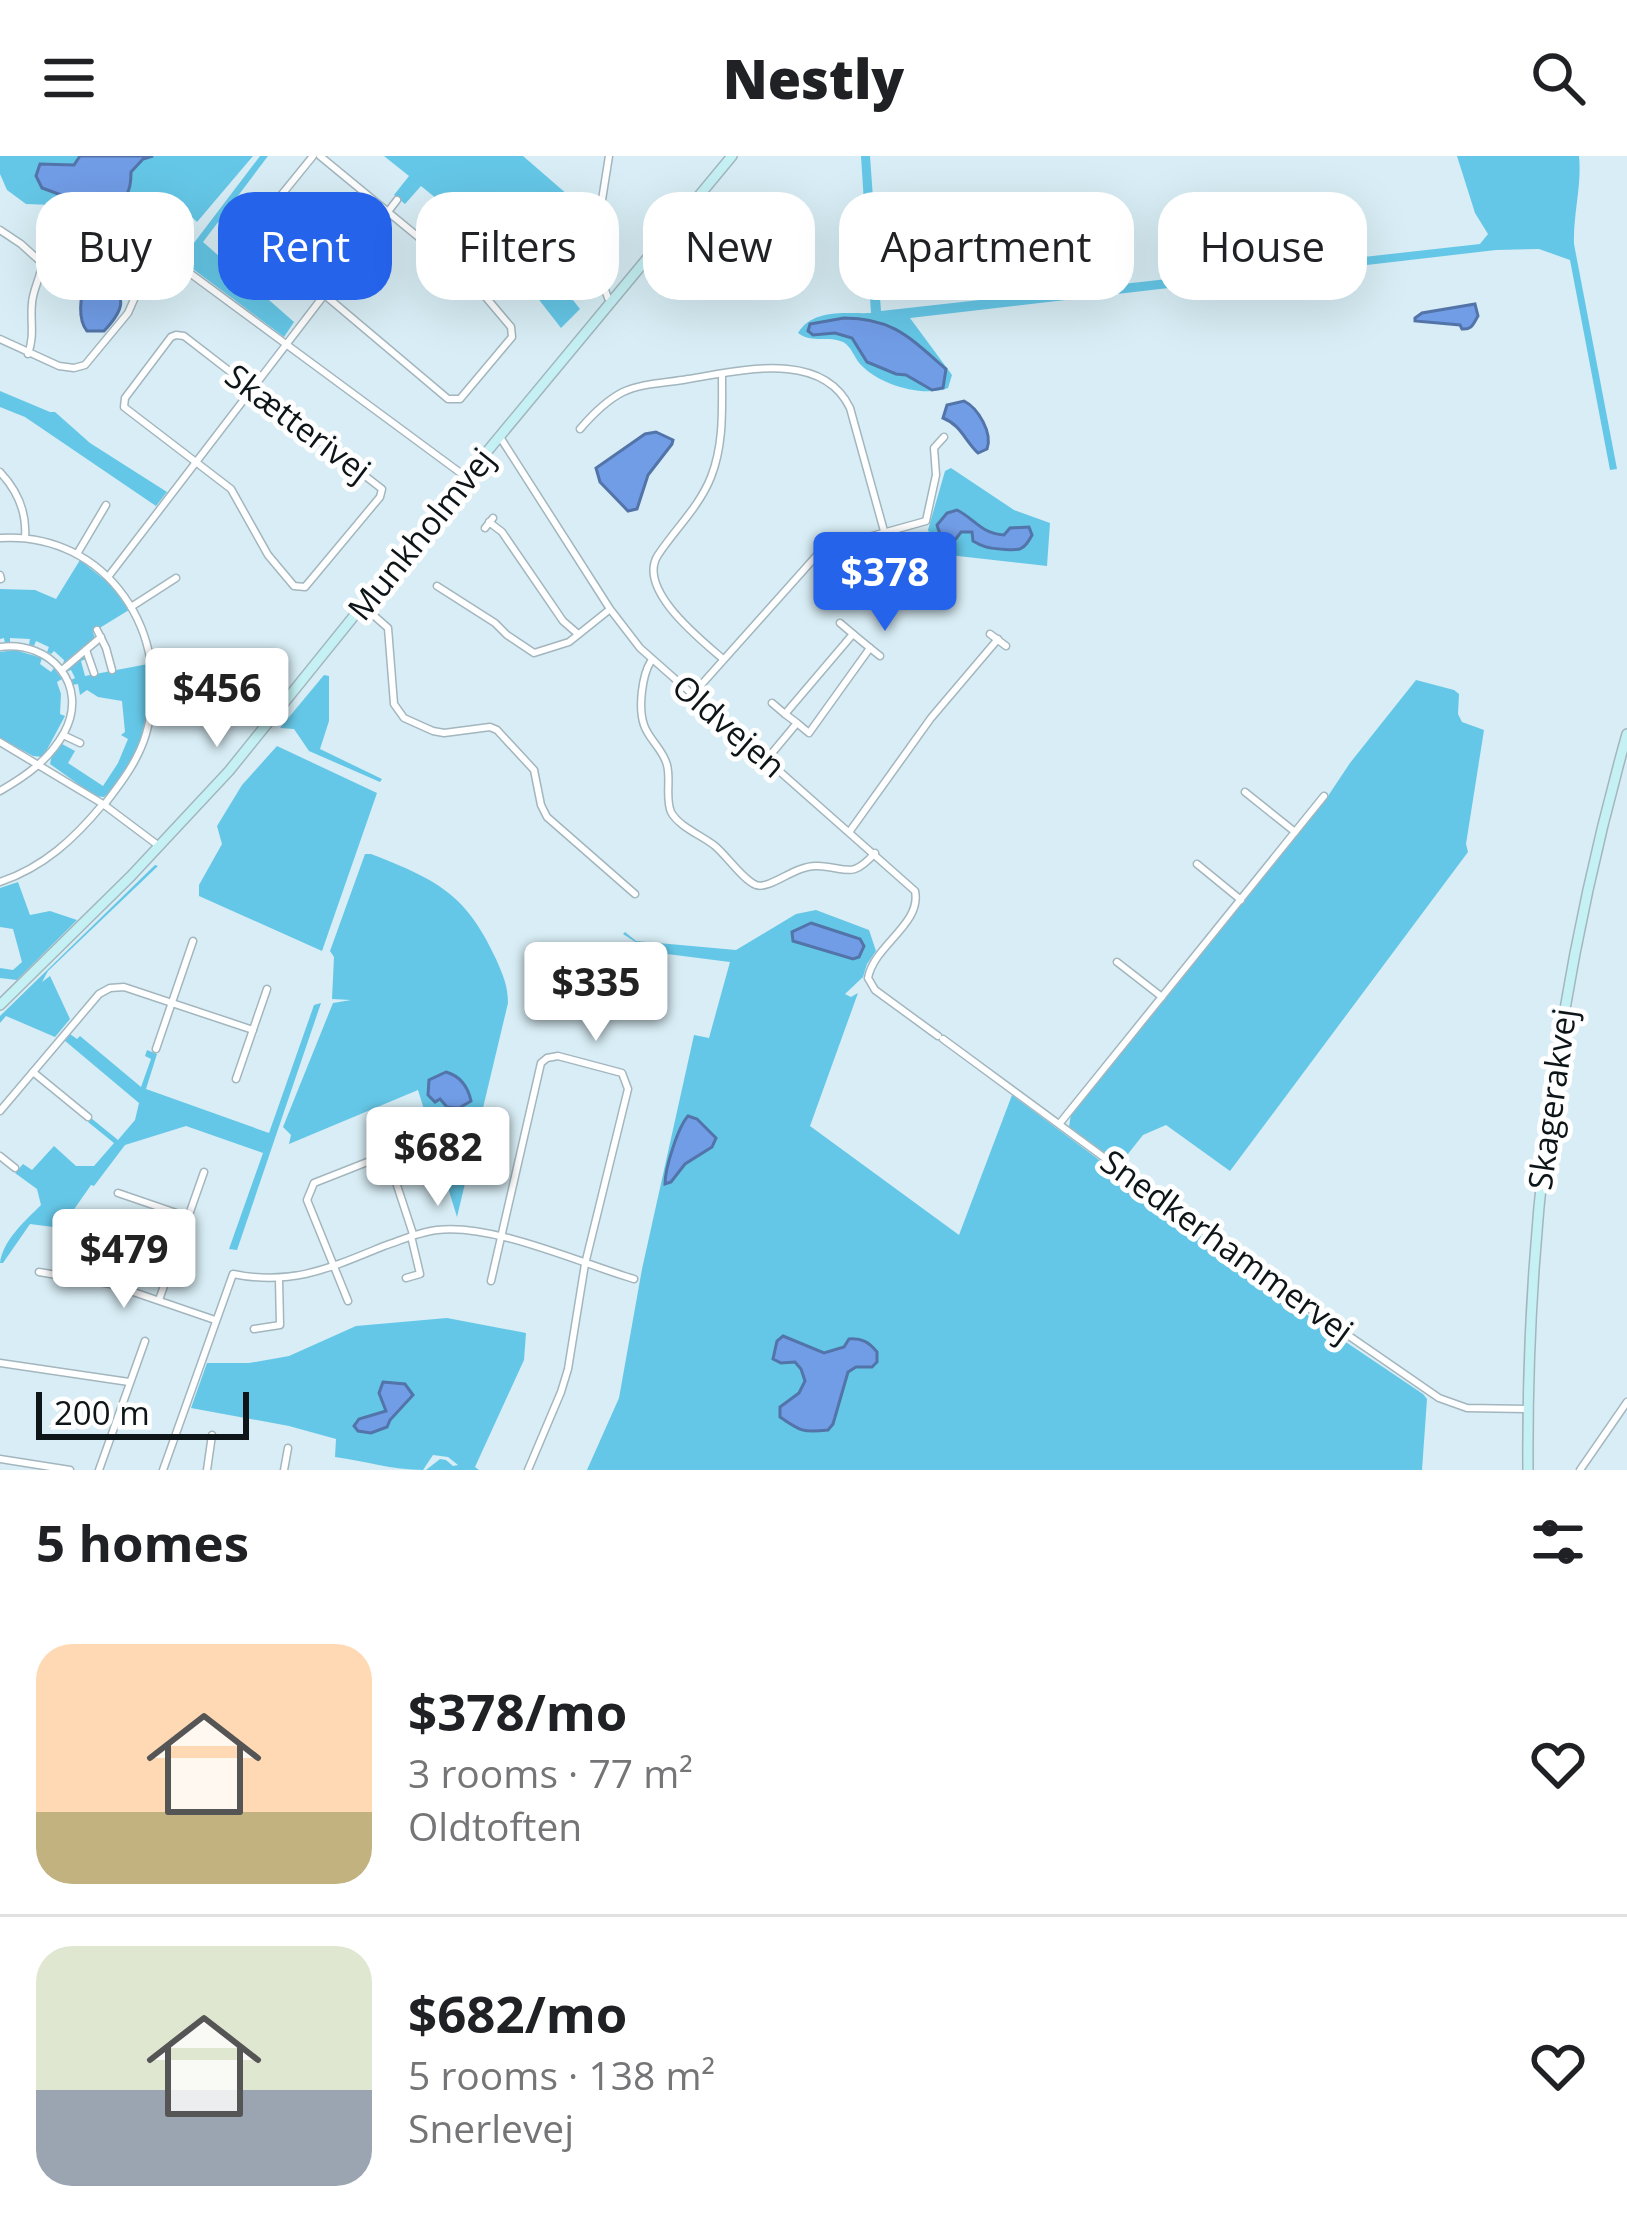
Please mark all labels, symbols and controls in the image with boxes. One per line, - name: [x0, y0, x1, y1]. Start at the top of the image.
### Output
- text: Nestly: [723, 41, 904, 115]
- icon: menu: [36, 45, 102, 111]
- icon: search: [1525, 45, 1591, 111]
- chip: Buy: [36, 192, 194, 300]
- chip: Rent: [218, 192, 392, 300]
- chip: Filters: [416, 192, 619, 300]
- chip: New: [643, 192, 815, 300]
- chip: Apartment: [839, 192, 1134, 300]
- chip: House: [1158, 192, 1367, 300]
- street label: Skætterivej: [216, 353, 380, 492]
- street label: Munkholmvej: [337, 438, 504, 629]
- pin: $378: [814, 532, 956, 634]
- text: $378: [840, 544, 930, 597]
- pin: $456: [146, 648, 288, 750]
- text: $456: [172, 660, 262, 713]
- street label: Oldvejen: [663, 664, 796, 787]
- pin: $335: [525, 942, 667, 1044]
- text: $335: [551, 954, 641, 1007]
- street label: Skagerakvej: [1517, 1005, 1587, 1193]
- pin: $682: [367, 1107, 509, 1209]
- text: $682: [393, 1119, 483, 1172]
- street label: Snedkerhammervej: [1092, 1139, 1362, 1352]
- pin: $479: [53, 1209, 195, 1311]
- text: $479: [79, 1221, 169, 1274]
- scale bar: [36, 1386, 249, 1439]
- text: 200 m: [54, 1390, 150, 1435]
- text: 5 homes: [36, 1507, 249, 1577]
- icon: filters: [1525, 1509, 1591, 1575]
- text: $378/mo: [408, 1676, 627, 1746]
- icon: home: [132, 1692, 276, 1836]
- icon: heart: [1525, 1731, 1591, 1797]
- text: 3 rooms · 77 m²: [408, 1746, 693, 1799]
- text: Oldtoften: [408, 1799, 582, 1852]
- text: $682/mo: [408, 1978, 627, 2048]
- icon: home: [132, 1994, 276, 2138]
- icon: heart: [1525, 2033, 1591, 2099]
- text: 5 rooms · 138 m²: [408, 2048, 715, 2101]
- text: Snerlevej: [408, 2101, 574, 2154]

